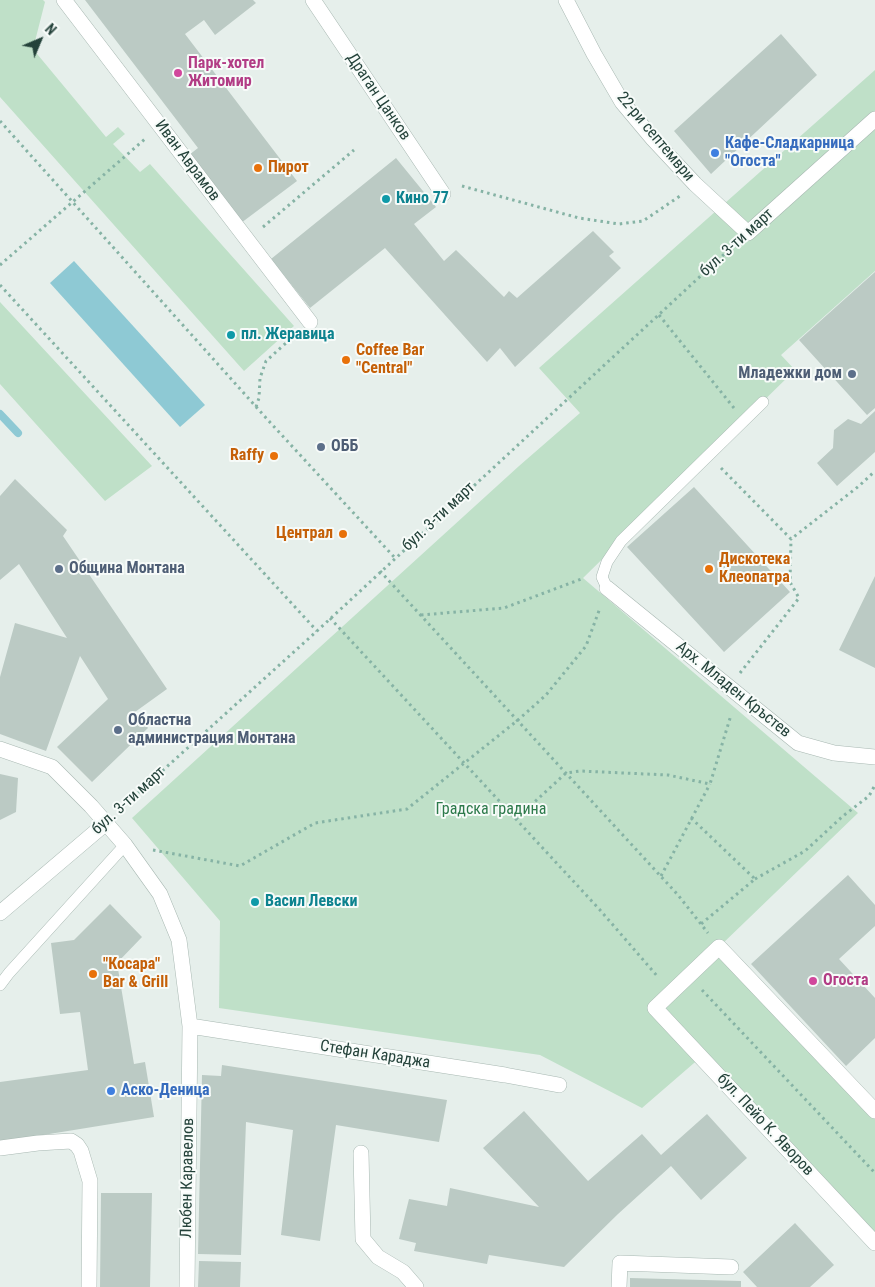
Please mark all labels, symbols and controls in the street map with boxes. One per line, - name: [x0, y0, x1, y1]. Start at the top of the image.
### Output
- north arrow: [15, 15, 65, 65]
- text: N: [42, 21, 59, 38]
- street label: Драган Цанков: [342, 50, 414, 144]
- place label: Парк-хотел Житомир: [188, 54, 264, 92]
- marker: Парк-хотел Житомир: [172, 67, 184, 79]
- street label: 22-ри септември: [612, 88, 698, 186]
- street label: Иван Аврамов: [150, 117, 224, 205]
- place label: Кафе-Сладкарница "Огоста": [725, 134, 854, 172]
- marker: Кафе-Сладкарница "Огоста": [709, 147, 721, 159]
- place label: Пирот: [268, 158, 309, 178]
- marker: Пирот: [252, 162, 264, 174]
- place label: Кино 77: [396, 189, 449, 209]
- marker: Кино 77: [380, 193, 392, 205]
- street label: бул. 3-ти март: [696, 205, 778, 281]
- place label: пл. Жеравица: [241, 325, 335, 345]
- marker: пл. Жеравица: [225, 329, 237, 341]
- place label: Coffee Bar "Central": [356, 341, 424, 379]
- marker: Coffee Bar "Central": [340, 354, 352, 366]
- place label: Младежки дом: [738, 364, 842, 384]
- marker: Младежки дом: [846, 368, 858, 380]
- place label: ОББ: [331, 437, 358, 457]
- marker: ОББ: [315, 441, 327, 453]
- place label: Raffy: [230, 446, 264, 466]
- marker: Raffy: [268, 450, 280, 462]
- street label: бул. 3-ти март: [399, 478, 479, 556]
- place label: Централ: [276, 524, 333, 544]
- marker: Централ: [337, 528, 349, 540]
- place label: Дискотека Клеопатра: [719, 550, 790, 588]
- place label: Община Монтана: [69, 559, 185, 579]
- marker: Община Монтана: [53, 563, 65, 575]
- marker: Дискотека Клеопатра: [703, 563, 715, 575]
- street label: Арх. Младен Кръстев: [672, 638, 794, 742]
- place label: Областна администрация Монтана: [128, 711, 296, 749]
- marker: Областна администрация Монтана: [112, 724, 124, 736]
- street label: бул. 3-ти март: [88, 763, 170, 839]
- park label: Градска градина: [436, 800, 546, 820]
- place label: Васил Левски: [265, 892, 357, 912]
- marker: Васил Левски: [249, 896, 261, 908]
- place label: "Косара" Bar & Grill: [103, 955, 168, 993]
- marker: "Косара" Bar & Grill: [87, 968, 99, 980]
- place label: Огоста: [823, 971, 868, 991]
- marker: Огоста: [807, 975, 819, 987]
- street label: Стефан Караджа: [319, 1037, 431, 1073]
- street label: бул. Пейо К. Яворов: [713, 1070, 817, 1180]
- place label: Аско-Деница: [121, 1081, 210, 1101]
- marker: Аско-Деница: [105, 1085, 117, 1097]
- street label: Любен Каравелов: [177, 1118, 199, 1238]

